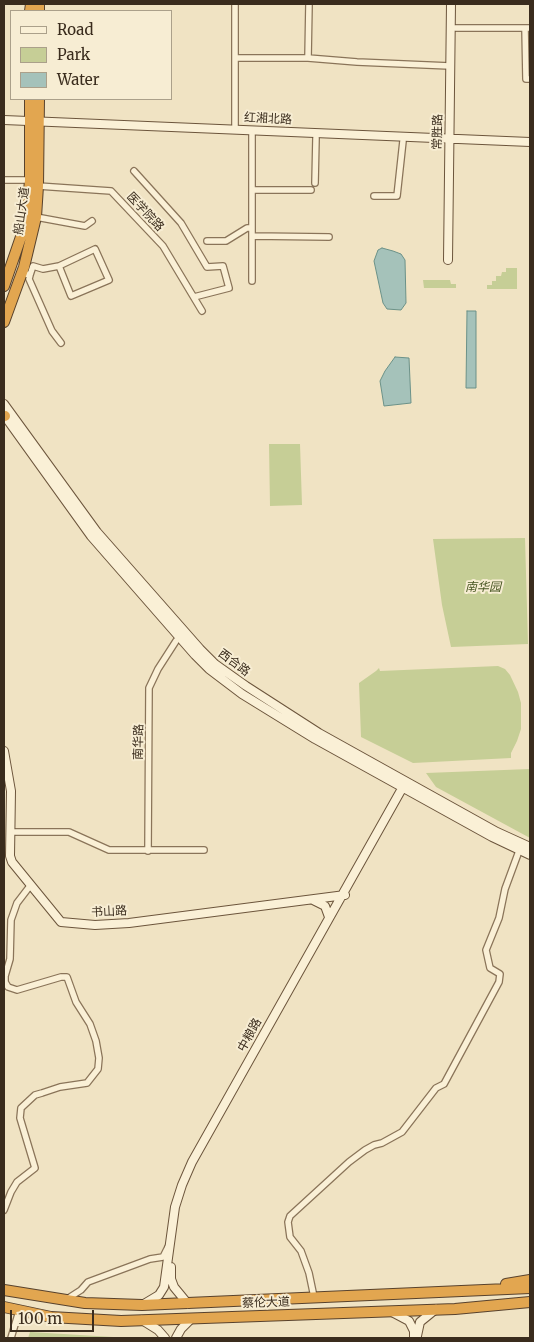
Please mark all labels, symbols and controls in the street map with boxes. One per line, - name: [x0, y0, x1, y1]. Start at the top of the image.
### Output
- legend: [10, 10, 172, 100]
- text: Road: [57, 20, 93, 39]
- text: Park: [57, 45, 90, 64]
- text: Water: [57, 70, 99, 89]
- street label: 红湘北路: [244, 111, 292, 127]
- street label: 常胜路: [430, 114, 446, 150]
- street label: 船山大道: [12, 186, 32, 236]
- street label: 医学院路: [123, 190, 167, 234]
- park label: 南华园: [465, 581, 501, 595]
- street label: 西合路: [215, 646, 253, 680]
- street label: 南华路: [131, 724, 147, 760]
- street label: 书山路: [91, 904, 127, 920]
- street label: 中粮路: [235, 1016, 265, 1054]
- street label: 蔡伦大道: [242, 1295, 290, 1311]
- scale bar: [12, 1300, 96, 1332]
- text: 100 m: [18, 1309, 62, 1328]

